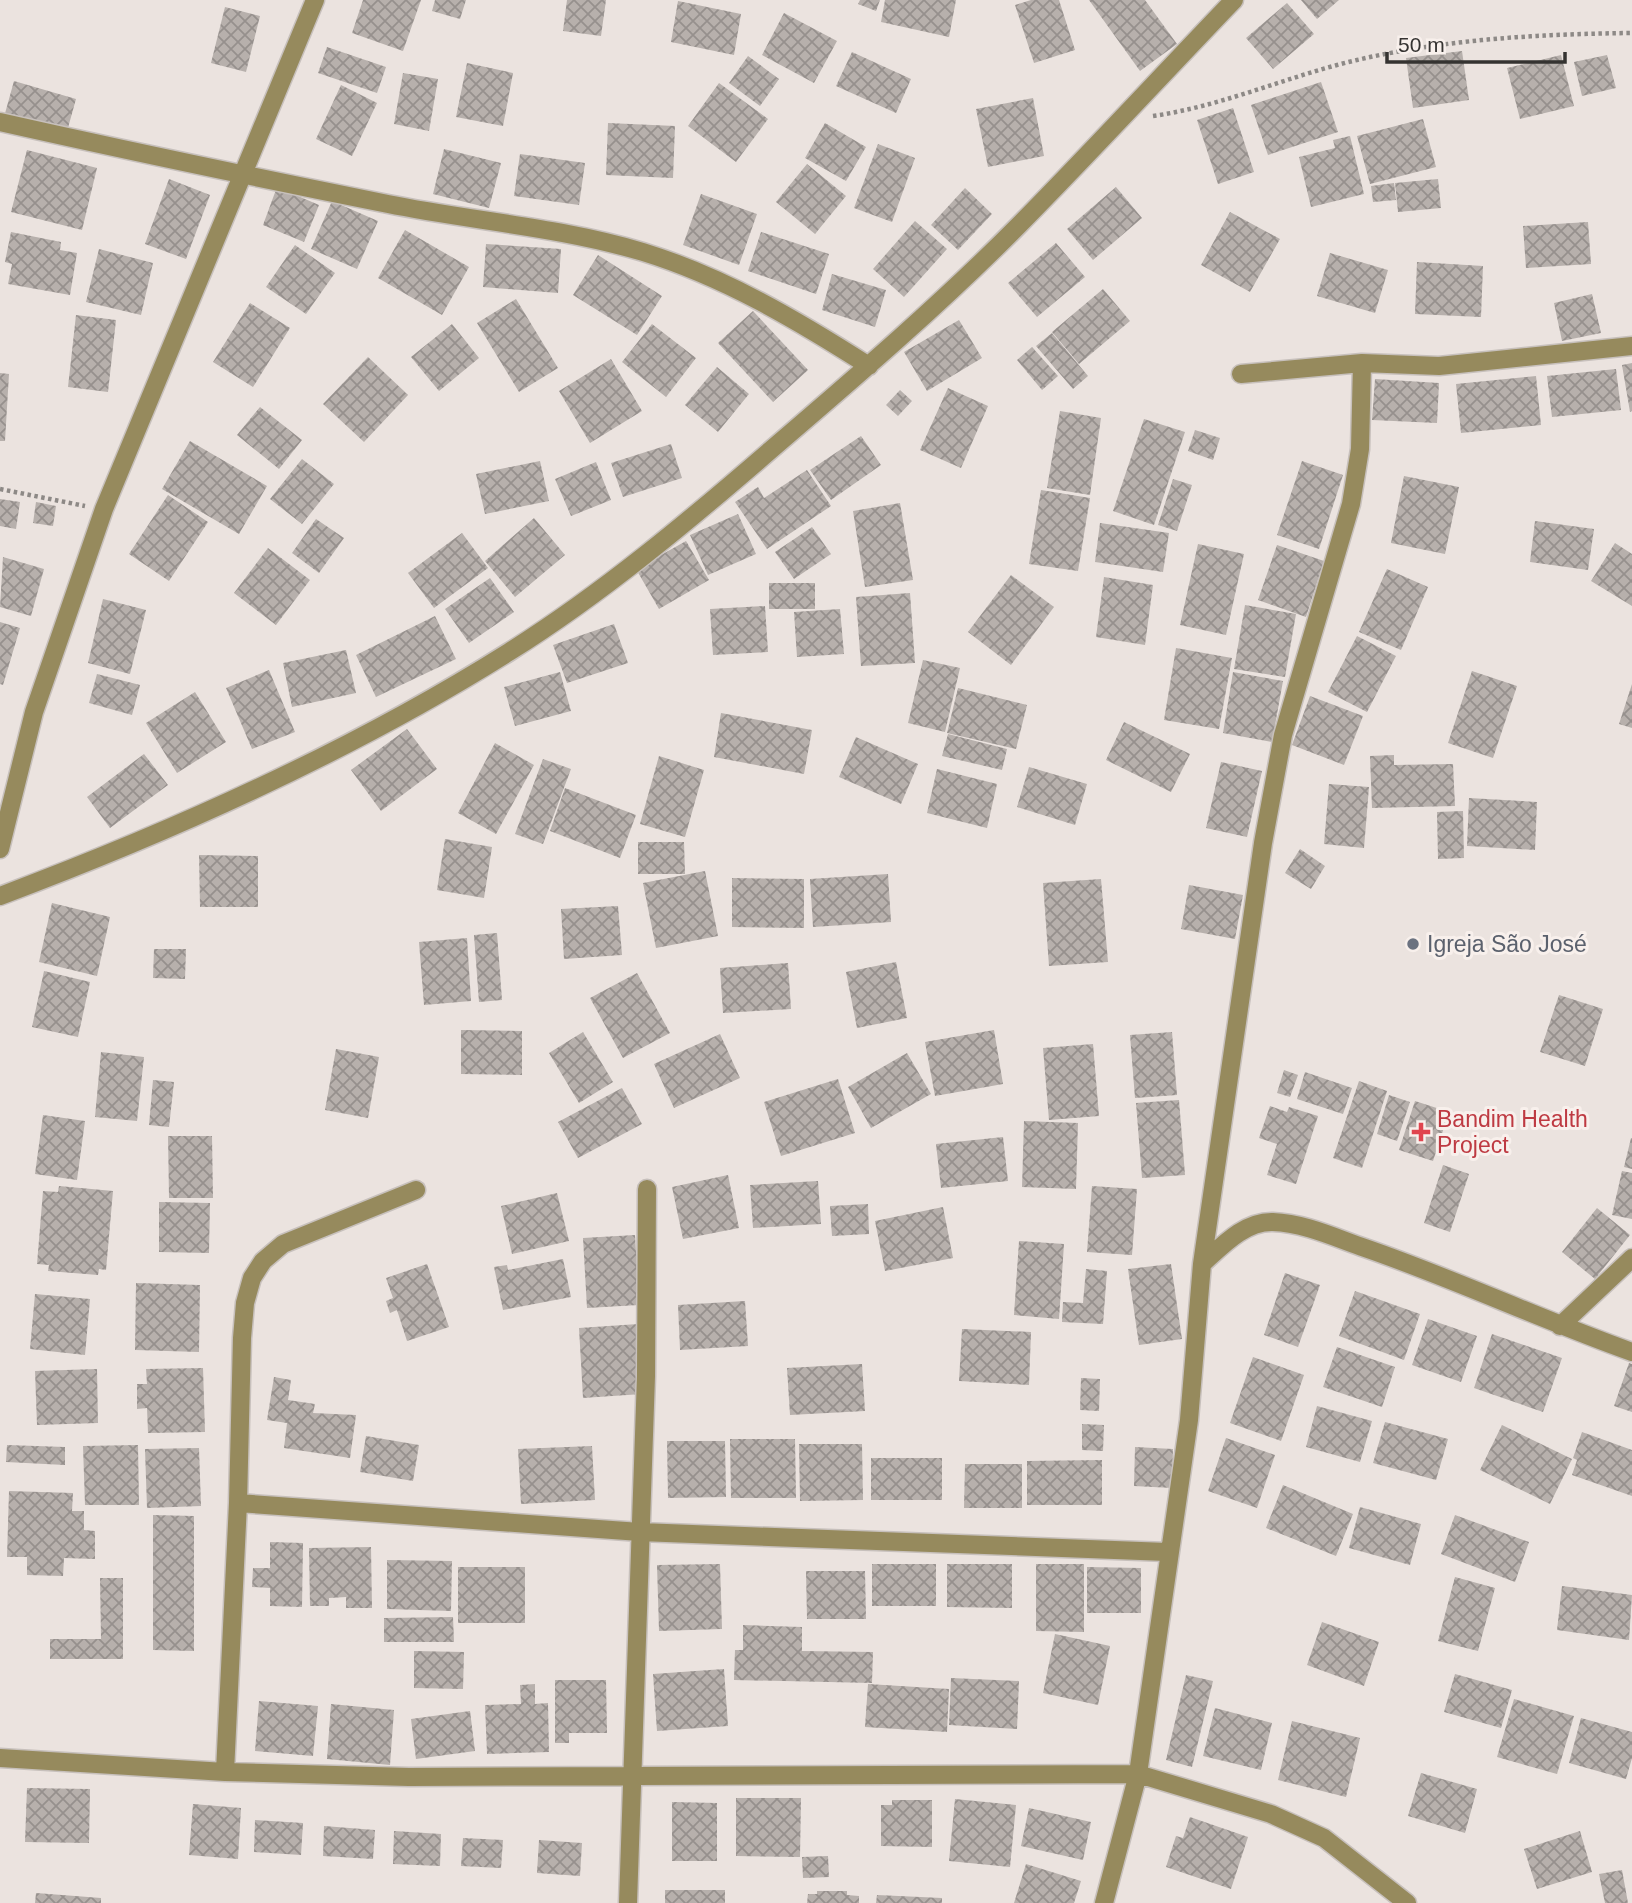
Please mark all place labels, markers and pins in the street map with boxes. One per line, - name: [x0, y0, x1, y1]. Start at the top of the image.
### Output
- place label: Igreja São José: [1427, 931, 1587, 957]
- marker: Igreja São José: [1405, 936, 1421, 952]
- place label: Bandim Health Project: [1437, 1106, 1588, 1158]
- marker: Bandim Health Project: [1411, 1122, 1431, 1142]

